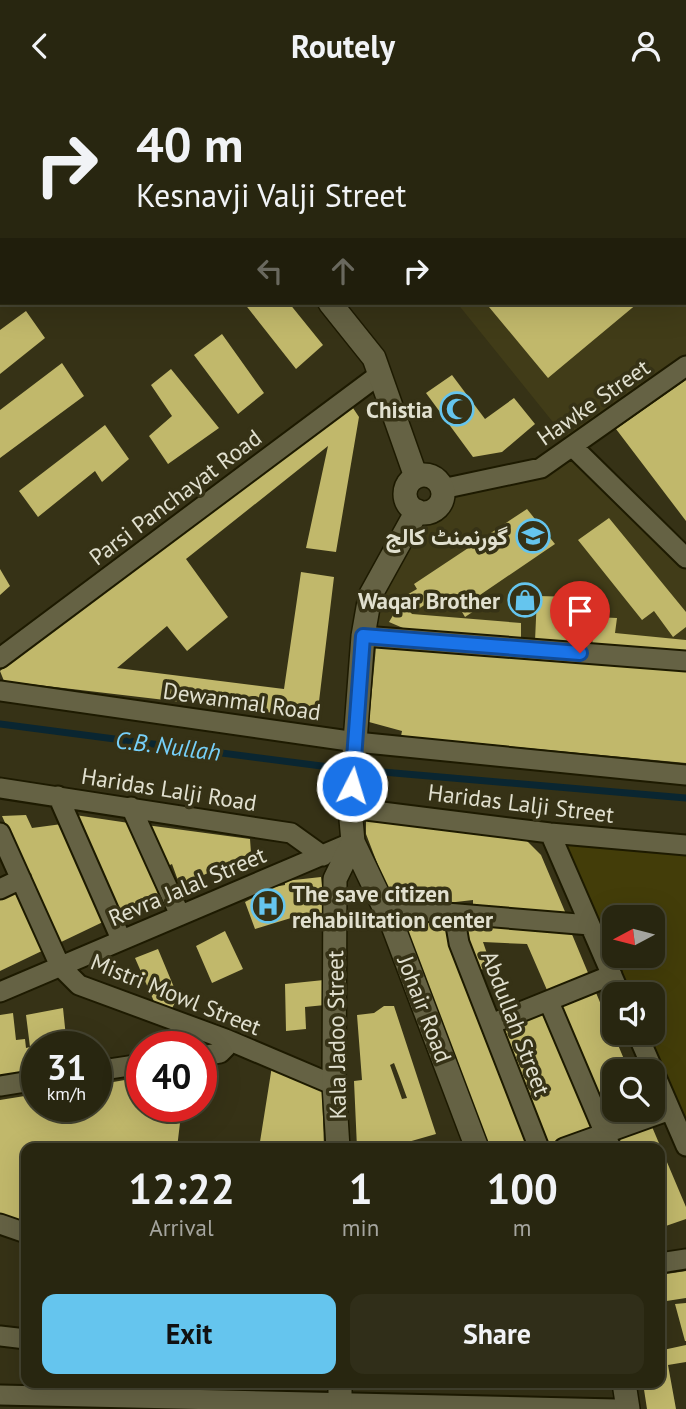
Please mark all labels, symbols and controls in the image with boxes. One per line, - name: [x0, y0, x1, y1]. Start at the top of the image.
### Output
- text: Routely: [291, 25, 395, 67]
- icon: back: [21, 27, 59, 65]
- icon: person: [627, 27, 665, 65]
- text: 40 m: [136, 112, 243, 176]
- icon: right: [21, 119, 112, 210]
- text: Kesnavji Valji Street: [136, 174, 406, 216]
- icon: left: [251, 252, 289, 290]
- icon: ahead: [324, 252, 362, 290]
- icon: right: [397, 252, 435, 290]
- street label: Hawke Street: [531, 352, 655, 451]
- mosque icon: Chistia: [438, 390, 476, 428]
- place label: Chistia: [366, 395, 433, 424]
- street label: Parsi Panchayat Road: [83, 423, 267, 571]
- school or university icon: گورنمنٹ کالج: [514, 517, 552, 555]
- place label: گورنمنٹ کالج: [386, 522, 508, 553]
- shop icon: Waqar Brother: [506, 581, 544, 619]
- pin: [550, 581, 610, 653]
- place label: Waqar Brother: [358, 586, 501, 615]
- icon: arrive: [561, 592, 599, 630]
- street label: Dewanmal Road: [161, 676, 323, 726]
- water label: C.B. Nullah: [114, 724, 222, 768]
- position arrow: [315, 749, 389, 823]
- street label: Haridas Lalji Road: [79, 761, 259, 817]
- street label: Haridas Lalji Street: [426, 777, 616, 829]
- street label: Revra Jalal Street: [104, 840, 270, 932]
- place label: The save citizen rehabilitation center: [292, 879, 494, 934]
- hospital icon: The save citizen rehabilitation center: [249, 887, 287, 925]
- north arrow: [602, 905, 665, 968]
- map controls: [602, 905, 665, 1122]
- street label: Abdullah Street: [475, 946, 557, 1100]
- street label: Mistri Mowl Street: [87, 947, 265, 1041]
- street label: Kala Jadoo Street: [320, 950, 352, 1120]
- street label: Johair Road: [391, 951, 459, 1066]
- button: sound: [602, 982, 665, 1045]
- speed limit sign: 40: [126, 1031, 217, 1122]
- text: 31: [47, 1044, 86, 1090]
- button: search: [602, 1059, 665, 1122]
- text: km/h: [47, 1082, 86, 1105]
- text: 12:22: [128, 1161, 235, 1216]
- text: 1: [349, 1161, 372, 1216]
- text: 100: [486, 1161, 558, 1216]
- text: Arrival: [149, 1213, 214, 1242]
- text: min: [342, 1213, 379, 1242]
- text: m: [513, 1213, 531, 1242]
- button: Exit: [42, 1294, 336, 1374]
- button: Share: [350, 1294, 644, 1374]

